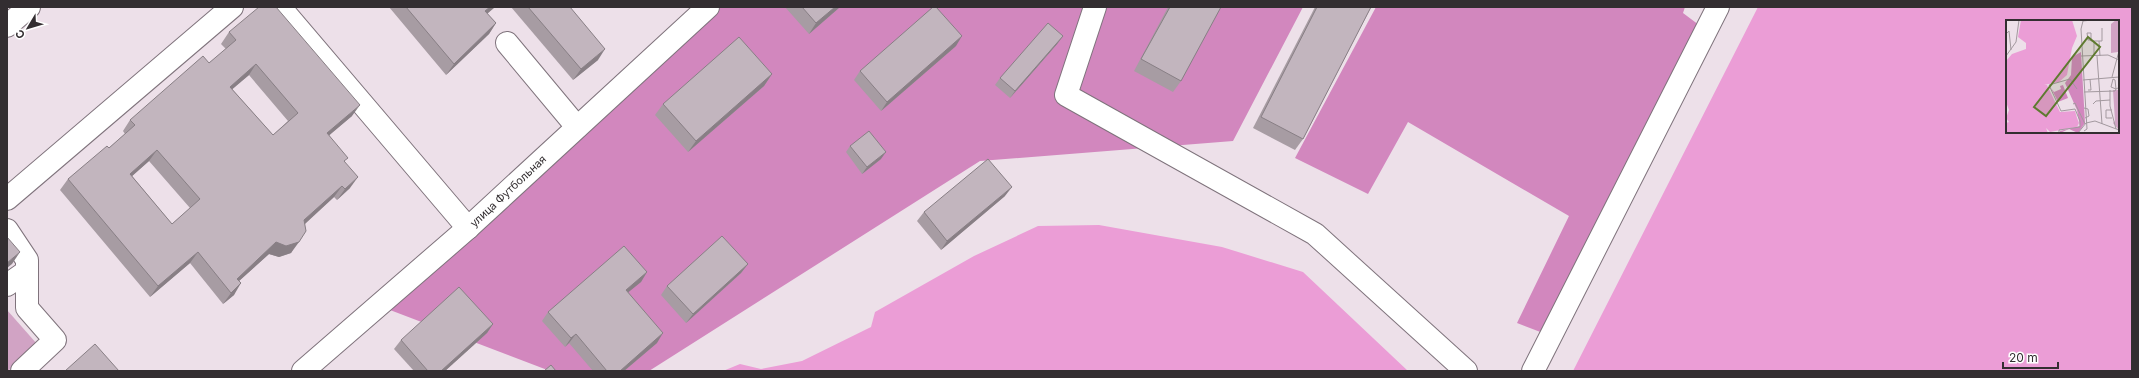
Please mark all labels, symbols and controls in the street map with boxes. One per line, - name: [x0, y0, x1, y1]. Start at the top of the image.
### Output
- north arrow: [8, 8, 48, 48]
- inset map: [2006, 20, 2119, 133]
- text: С: [12, 27, 28, 42]
- street label: улица Футбольная: [467, 152, 549, 230]
- scale bar: [2003, 344, 2058, 370]
- text: 20 m: [2009, 350, 2038, 365]

